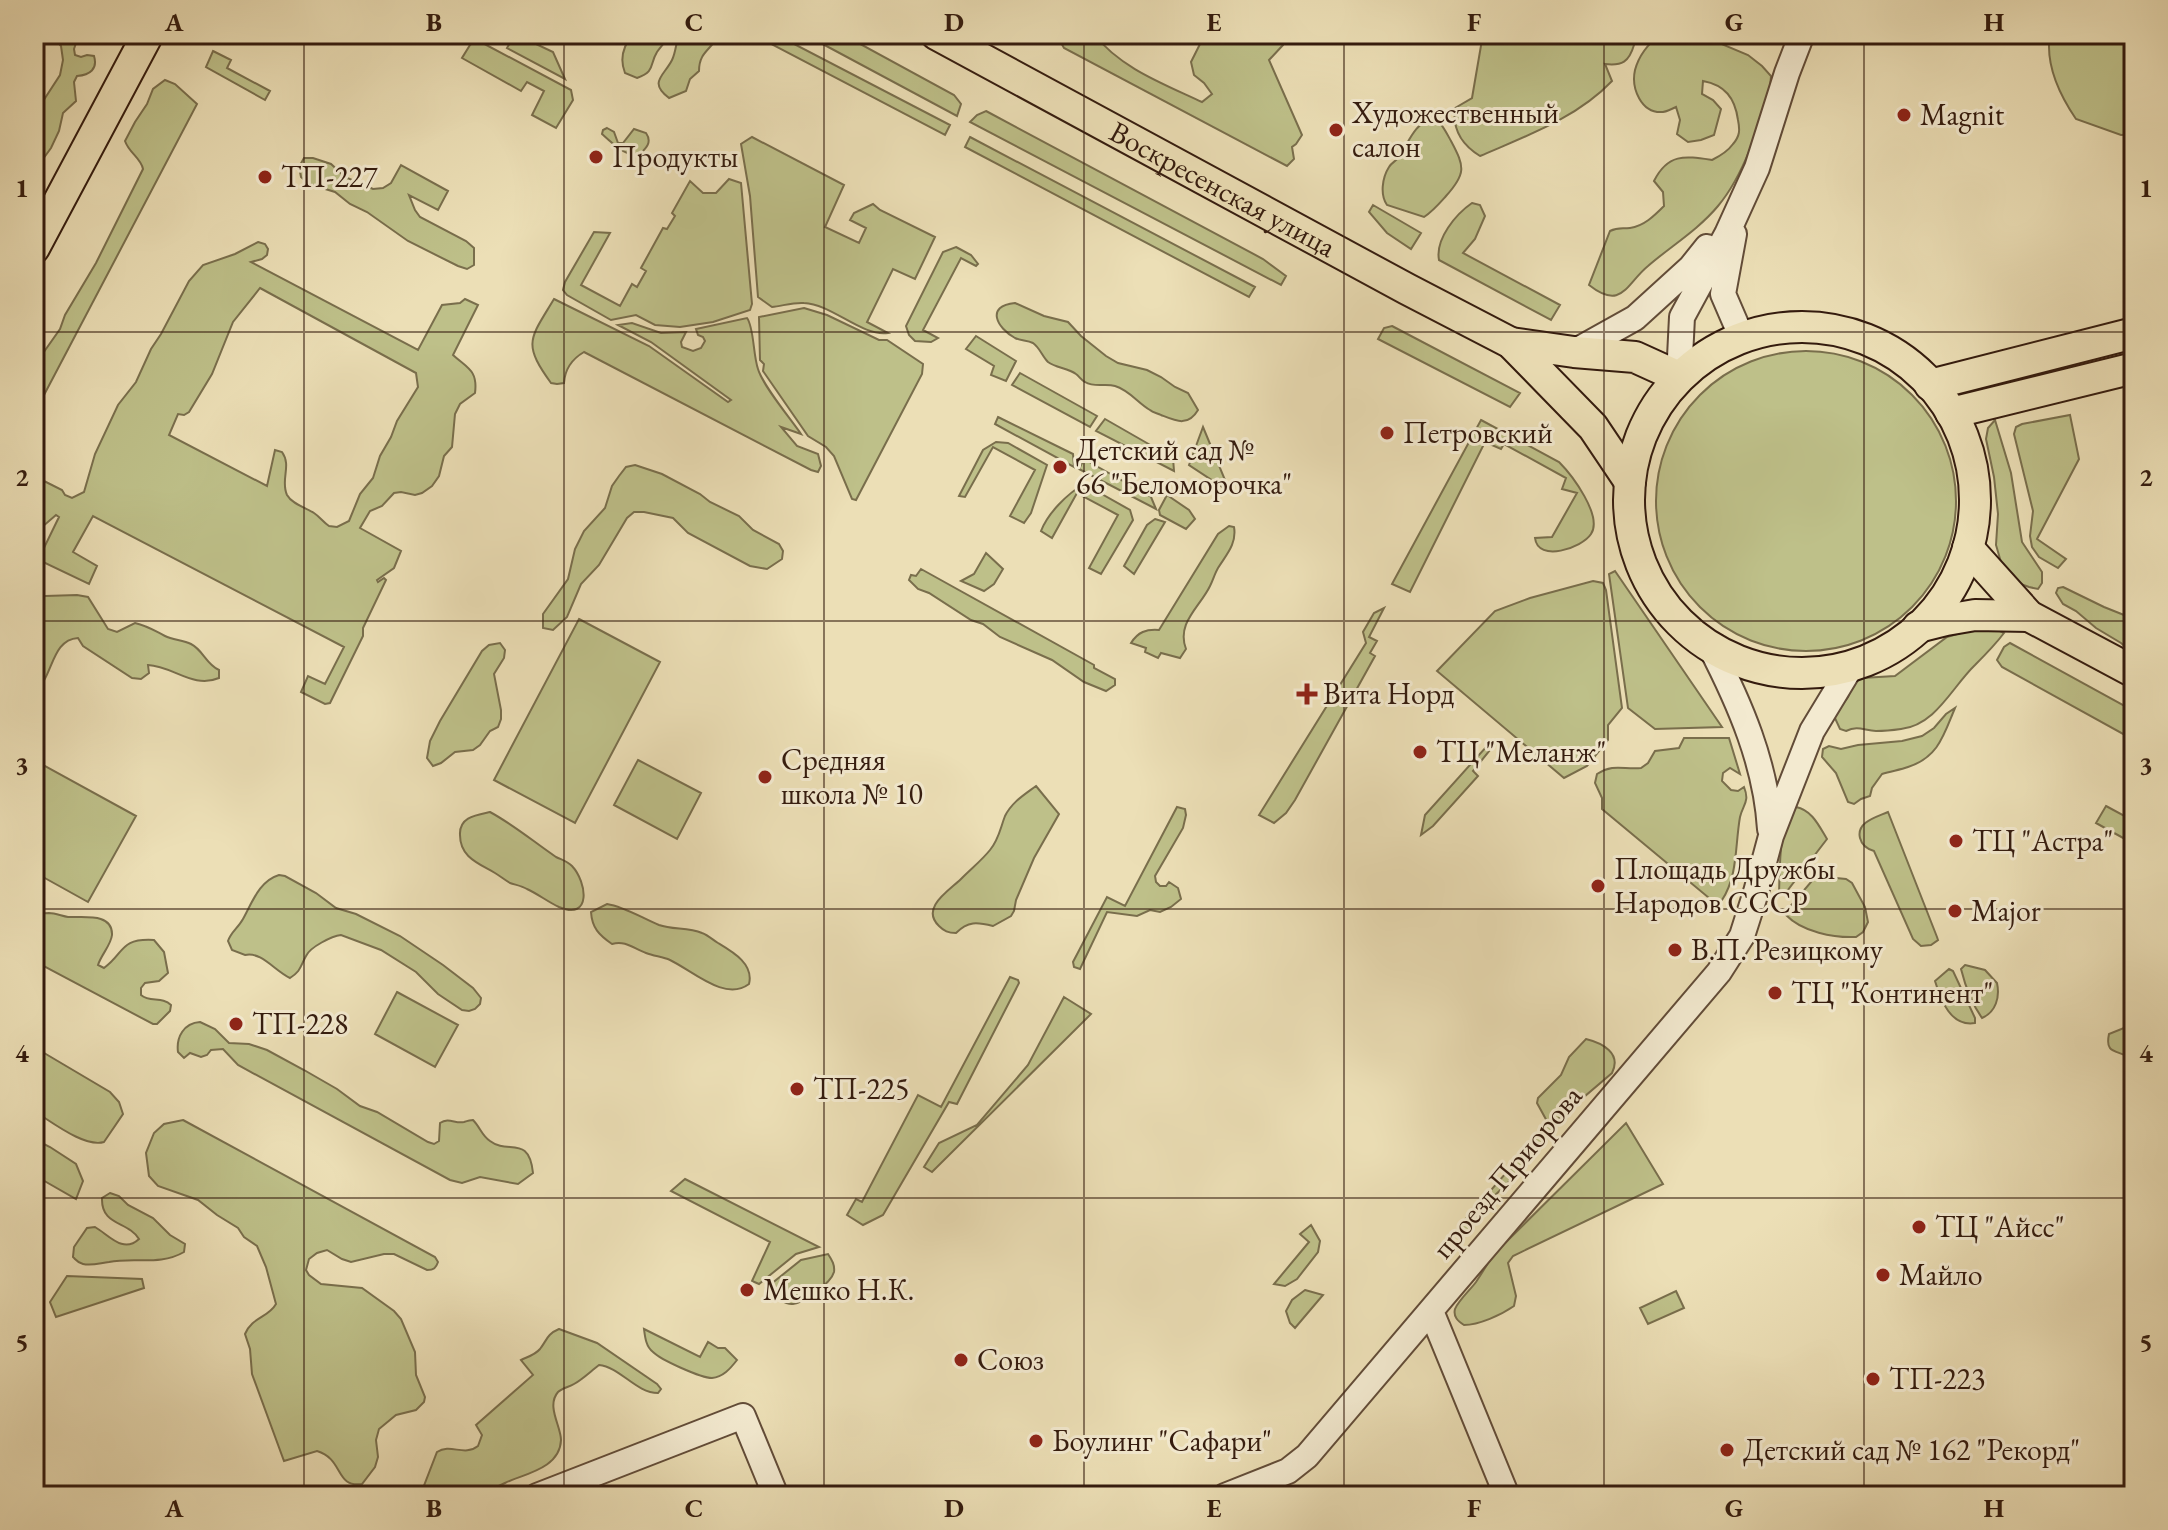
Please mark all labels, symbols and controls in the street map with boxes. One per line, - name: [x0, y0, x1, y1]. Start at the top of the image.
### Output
- text: A: [164, 5, 184, 39]
- text: B: [426, 5, 442, 39]
- text: C: [685, 5, 703, 39]
- text: D: [944, 5, 964, 39]
- text: E: [1207, 5, 1222, 39]
- text: F: [1467, 5, 1481, 39]
- text: G: [1725, 5, 1744, 39]
- text: H: [1984, 5, 2005, 39]
- place label: Художественный салон: [1351, 93, 1559, 166]
- place label: Magnit: [1920, 95, 2005, 134]
- marker: Magnit: [1895, 106, 1913, 124]
- street label: Воскресенская улица: [1103, 112, 1343, 266]
- marker: Художественный салон: [1327, 121, 1345, 139]
- place label: Продукты: [612, 137, 738, 176]
- marker: Продукты: [587, 148, 605, 166]
- place label: ТП-227: [281, 157, 378, 196]
- marker: ТП-227: [256, 168, 274, 186]
- text: 1: [15, 171, 29, 205]
- text: 1: [2139, 171, 2153, 205]
- place label: Петровский: [1403, 413, 1553, 452]
- marker: Петровский: [1378, 424, 1396, 442]
- place label: Детский сад № 66 "Беломорочка": [1076, 430, 1292, 503]
- marker: Детский сад № 66 "Беломорочка": [1051, 458, 1069, 476]
- text: 2: [15, 460, 29, 494]
- text: 2: [2139, 460, 2153, 494]
- place label: Вита Норд: [1323, 674, 1455, 713]
- marker: Вита Норд: [1298, 685, 1316, 703]
- place label: ТЦ "Меланж": [1436, 732, 1606, 771]
- place label: Средняя школа № 10: [781, 740, 923, 813]
- marker: ТЦ "Меланж": [1411, 743, 1429, 761]
- text: 3: [15, 748, 29, 782]
- text: 3: [2139, 748, 2153, 782]
- marker: Средняя школа № 10: [756, 768, 774, 786]
- place label: ТЦ "Астра": [1972, 821, 2113, 860]
- marker: ТЦ "Астра": [1947, 832, 1965, 850]
- place label: Площадь Дружбы Народов СССР: [1614, 849, 1835, 922]
- marker: Площадь Дружбы Народов СССР: [1589, 877, 1607, 895]
- place label: Major: [1971, 891, 2041, 930]
- marker: Major: [1946, 902, 1964, 920]
- place label: В.П. Резицкому: [1691, 930, 1884, 969]
- marker: В.П. Резицкому: [1666, 941, 1684, 959]
- place label: ТЦ "Континент": [1791, 973, 1993, 1012]
- marker: ТЦ "Континент": [1766, 984, 1784, 1002]
- place label: ТП-228: [252, 1004, 348, 1043]
- marker: ТП-228: [227, 1015, 245, 1033]
- text: 4: [15, 1036, 29, 1070]
- text: 4: [2139, 1036, 2153, 1070]
- place label: ТП-225: [813, 1069, 909, 1108]
- street label: проезд Приорова: [1423, 1077, 1590, 1266]
- marker: ТП-225: [788, 1080, 806, 1098]
- place label: ТЦ "Айсс": [1935, 1207, 2065, 1246]
- marker: ТЦ "Айсс": [1910, 1218, 1928, 1236]
- place label: Майло: [1899, 1255, 1983, 1294]
- marker: Майло: [1874, 1266, 1892, 1284]
- place label: Мешко Н.К.: [763, 1270, 914, 1309]
- marker: Мешко Н.К.: [738, 1281, 756, 1299]
- text: 5: [15, 1325, 29, 1359]
- text: 5: [2139, 1325, 2153, 1359]
- place label: Союз: [977, 1340, 1044, 1379]
- marker: Союз: [952, 1351, 970, 1369]
- place label: ТП-223: [1889, 1359, 1985, 1398]
- marker: ТП-223: [1864, 1370, 1882, 1388]
- place label: Боулинг "Сафари": [1052, 1421, 1272, 1460]
- place label: Детский сад № 162 "Рекорд": [1743, 1430, 2080, 1469]
- marker: Боулинг "Сафари": [1027, 1432, 1045, 1450]
- marker: Детский сад № 162 "Рекорд": [1718, 1441, 1736, 1459]
- text: A: [164, 1491, 184, 1525]
- text: B: [426, 1491, 442, 1525]
- text: C: [685, 1491, 703, 1525]
- text: D: [944, 1491, 964, 1525]
- text: E: [1207, 1491, 1222, 1525]
- text: F: [1467, 1491, 1481, 1525]
- text: G: [1725, 1491, 1744, 1525]
- text: H: [1984, 1491, 2005, 1525]

